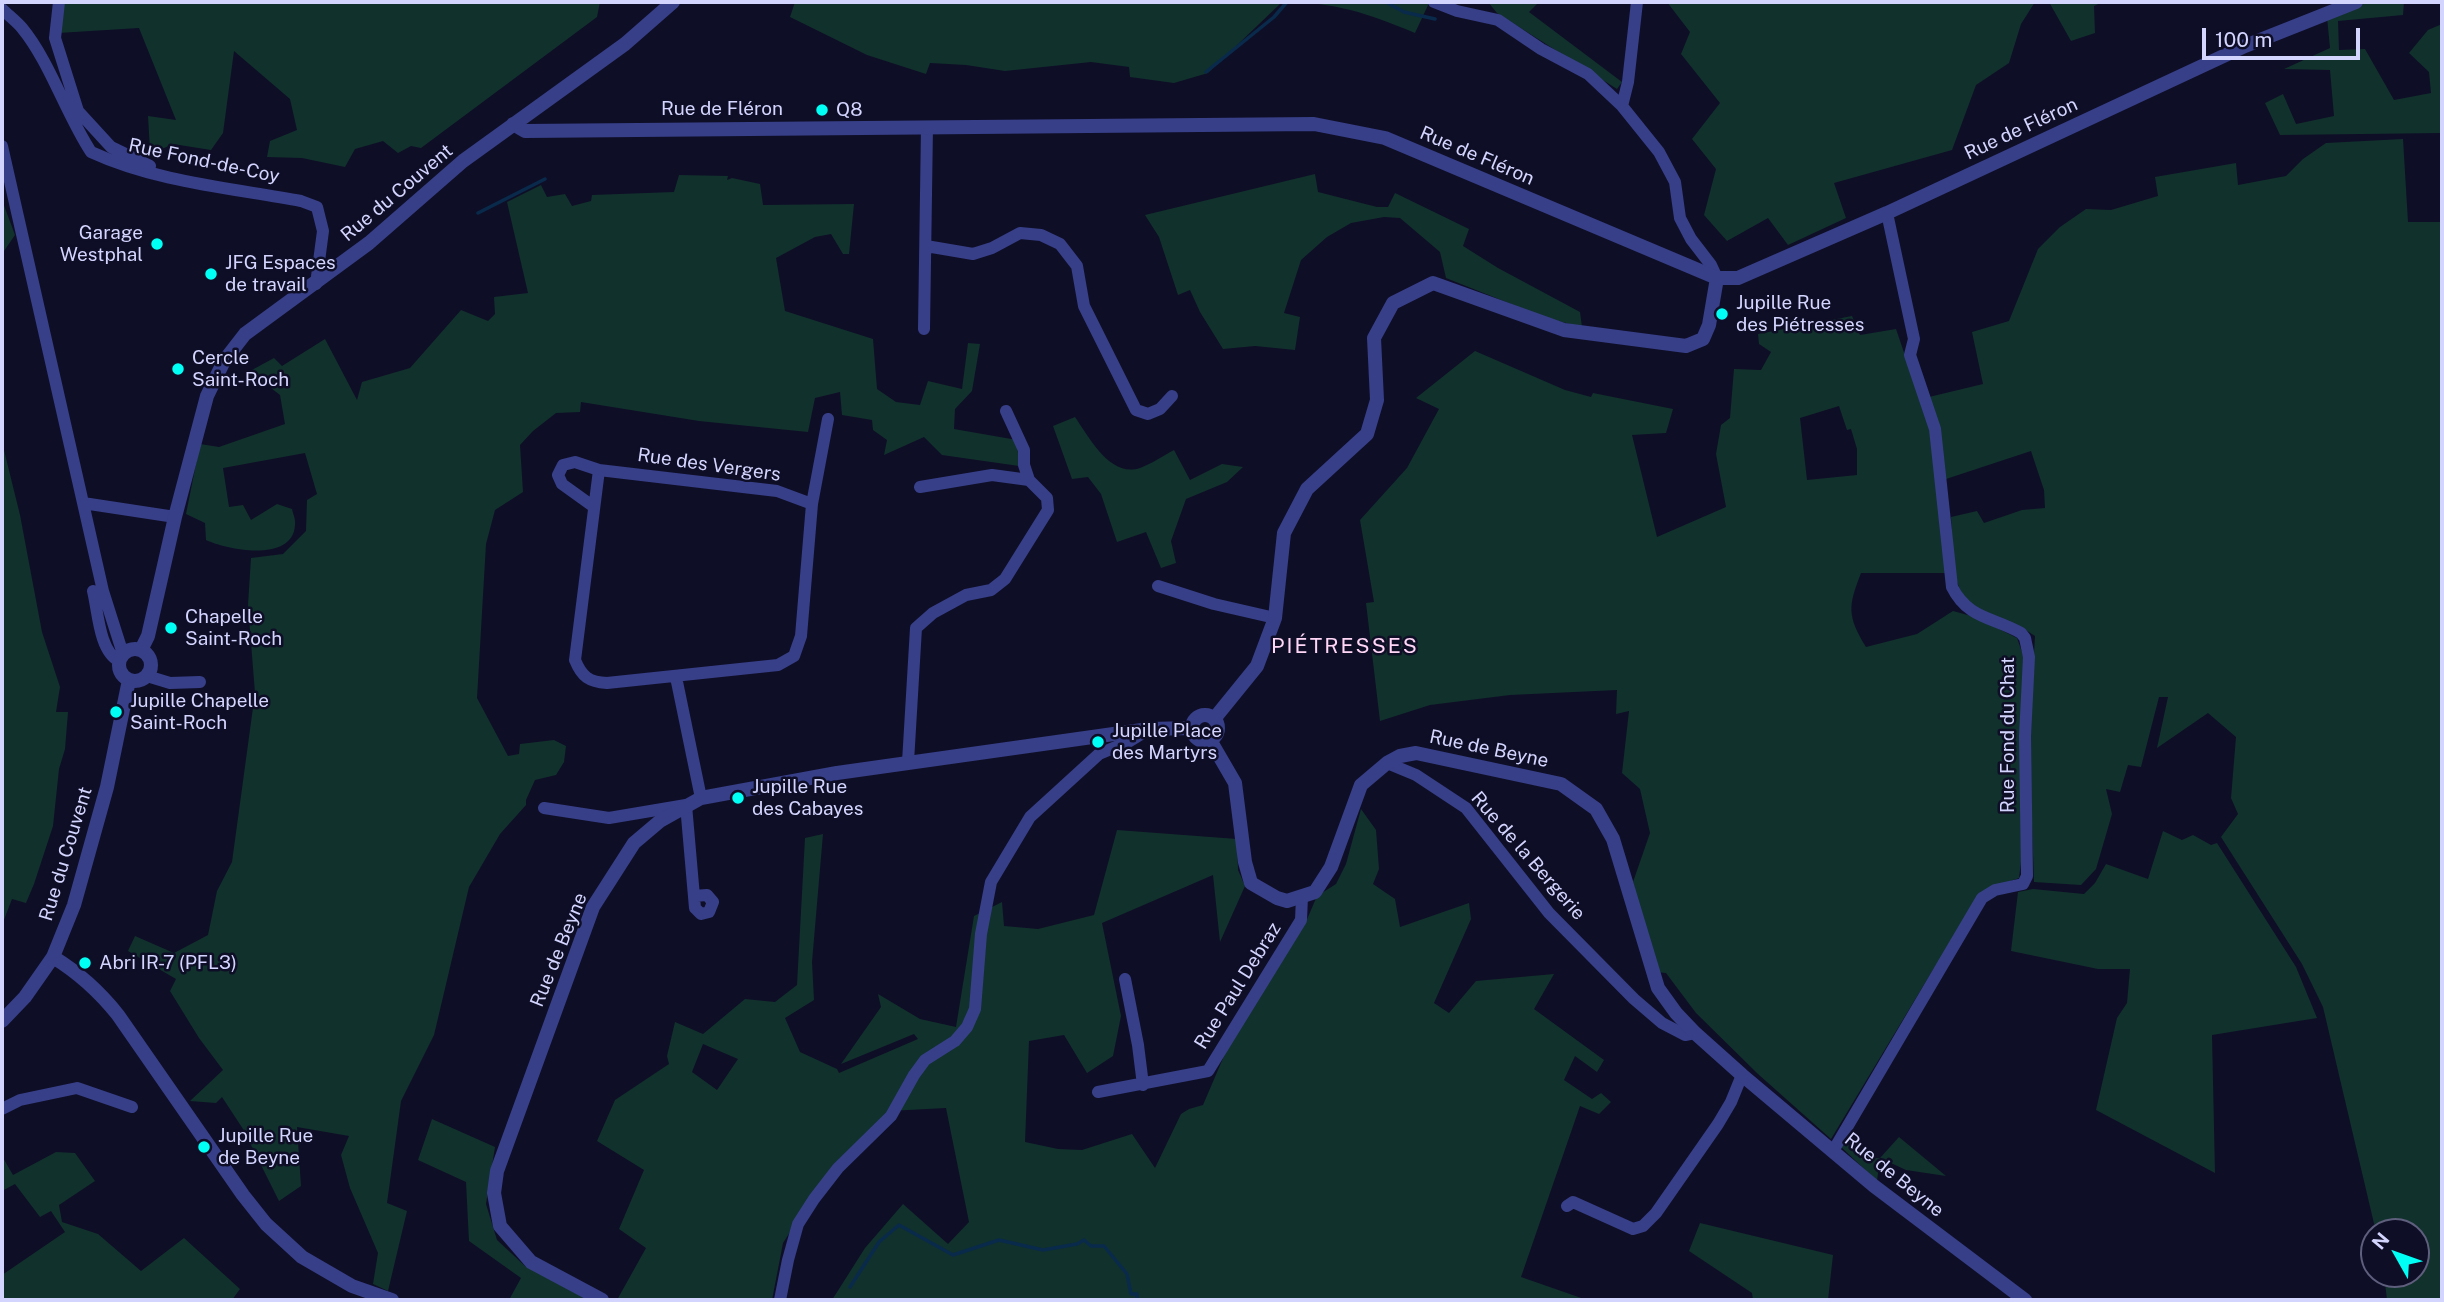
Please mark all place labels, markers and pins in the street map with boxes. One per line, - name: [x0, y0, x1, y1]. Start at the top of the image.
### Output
- place label: Q8: [836, 99, 863, 121]
- marker: Q8: [814, 102, 830, 118]
- place label: Garage Westphal: [60, 222, 143, 266]
- marker: Garage Westphal: [149, 236, 165, 252]
- place label: JFG Espaces de travail: [225, 252, 336, 296]
- marker: JFG Espaces de travail: [203, 266, 219, 282]
- place label: Jupille Rue des Piétresses: [1736, 292, 1864, 336]
- marker: Jupille Rue des Piétresses: [1714, 306, 1730, 322]
- place label: Cercle Saint-Roch: [192, 347, 289, 391]
- marker: Cercle Saint-Roch: [170, 361, 186, 377]
- place label: Chapelle Saint-Roch: [185, 606, 282, 650]
- marker: Chapelle Saint-Roch: [163, 620, 179, 636]
- place label: Jupille Chapelle Saint-Roch: [130, 690, 269, 734]
- marker: Jupille Chapelle Saint-Roch: [108, 704, 124, 720]
- place label: Jupille Place des Martyrs: [1112, 720, 1222, 764]
- marker: Jupille Place des Martyrs: [1090, 734, 1106, 750]
- place label: Jupille Rue des Cabayes: [752, 776, 863, 820]
- marker: Jupille Rue des Cabayes: [730, 790, 746, 806]
- place label: Abri IR-7 (PFL3): [99, 952, 237, 974]
- marker: Abri IR-7 (PFL3): [77, 955, 93, 971]
- place label: Jupille Rue de Beyne: [218, 1125, 313, 1169]
- marker: Jupille Rue de Beyne: [196, 1139, 212, 1155]

